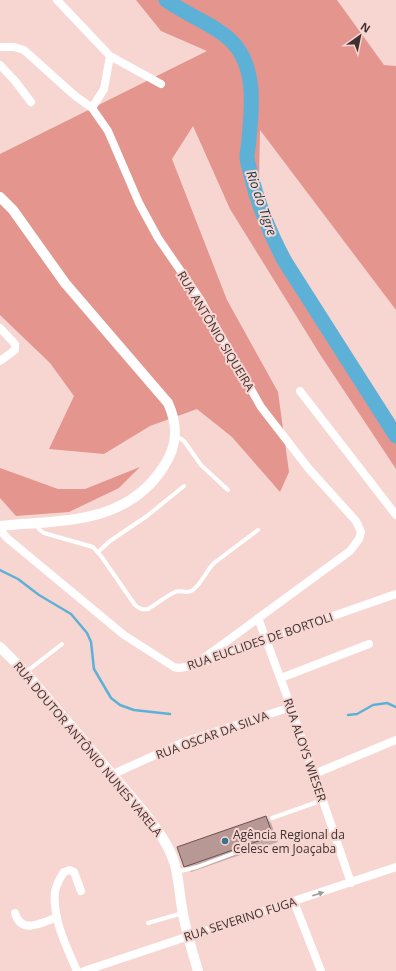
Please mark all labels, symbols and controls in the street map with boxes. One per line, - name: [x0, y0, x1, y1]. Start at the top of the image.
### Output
- north arrow: [340, 16, 380, 56]
- text: N: [358, 18, 374, 36]
- water label: Rio do Tigre: [242, 168, 282, 238]
- street label: RUA ANTÔNIO SIQUEIRA: [173, 268, 259, 395]
- street label: RUA EUCLIDES DE BORTOLI: [185, 608, 335, 674]
- street label: RUA DOUTOR ANTÔNIO NUNES VARELA: [10, 658, 167, 840]
- street label: RUA ALOYS WIESER: [279, 696, 331, 804]
- street label: RUA OSCAR DA SILVA: [153, 707, 271, 763]
- place label: Agência Regional da Celesc em Joaçaba: [233, 826, 345, 857]
- marker: Agência Regional da Celesc em Joaçaba: [220, 836, 230, 846]
- one-way arrow: [313, 890, 325, 896]
- street label: RUA SEVERINO FUGA: [182, 893, 299, 945]

